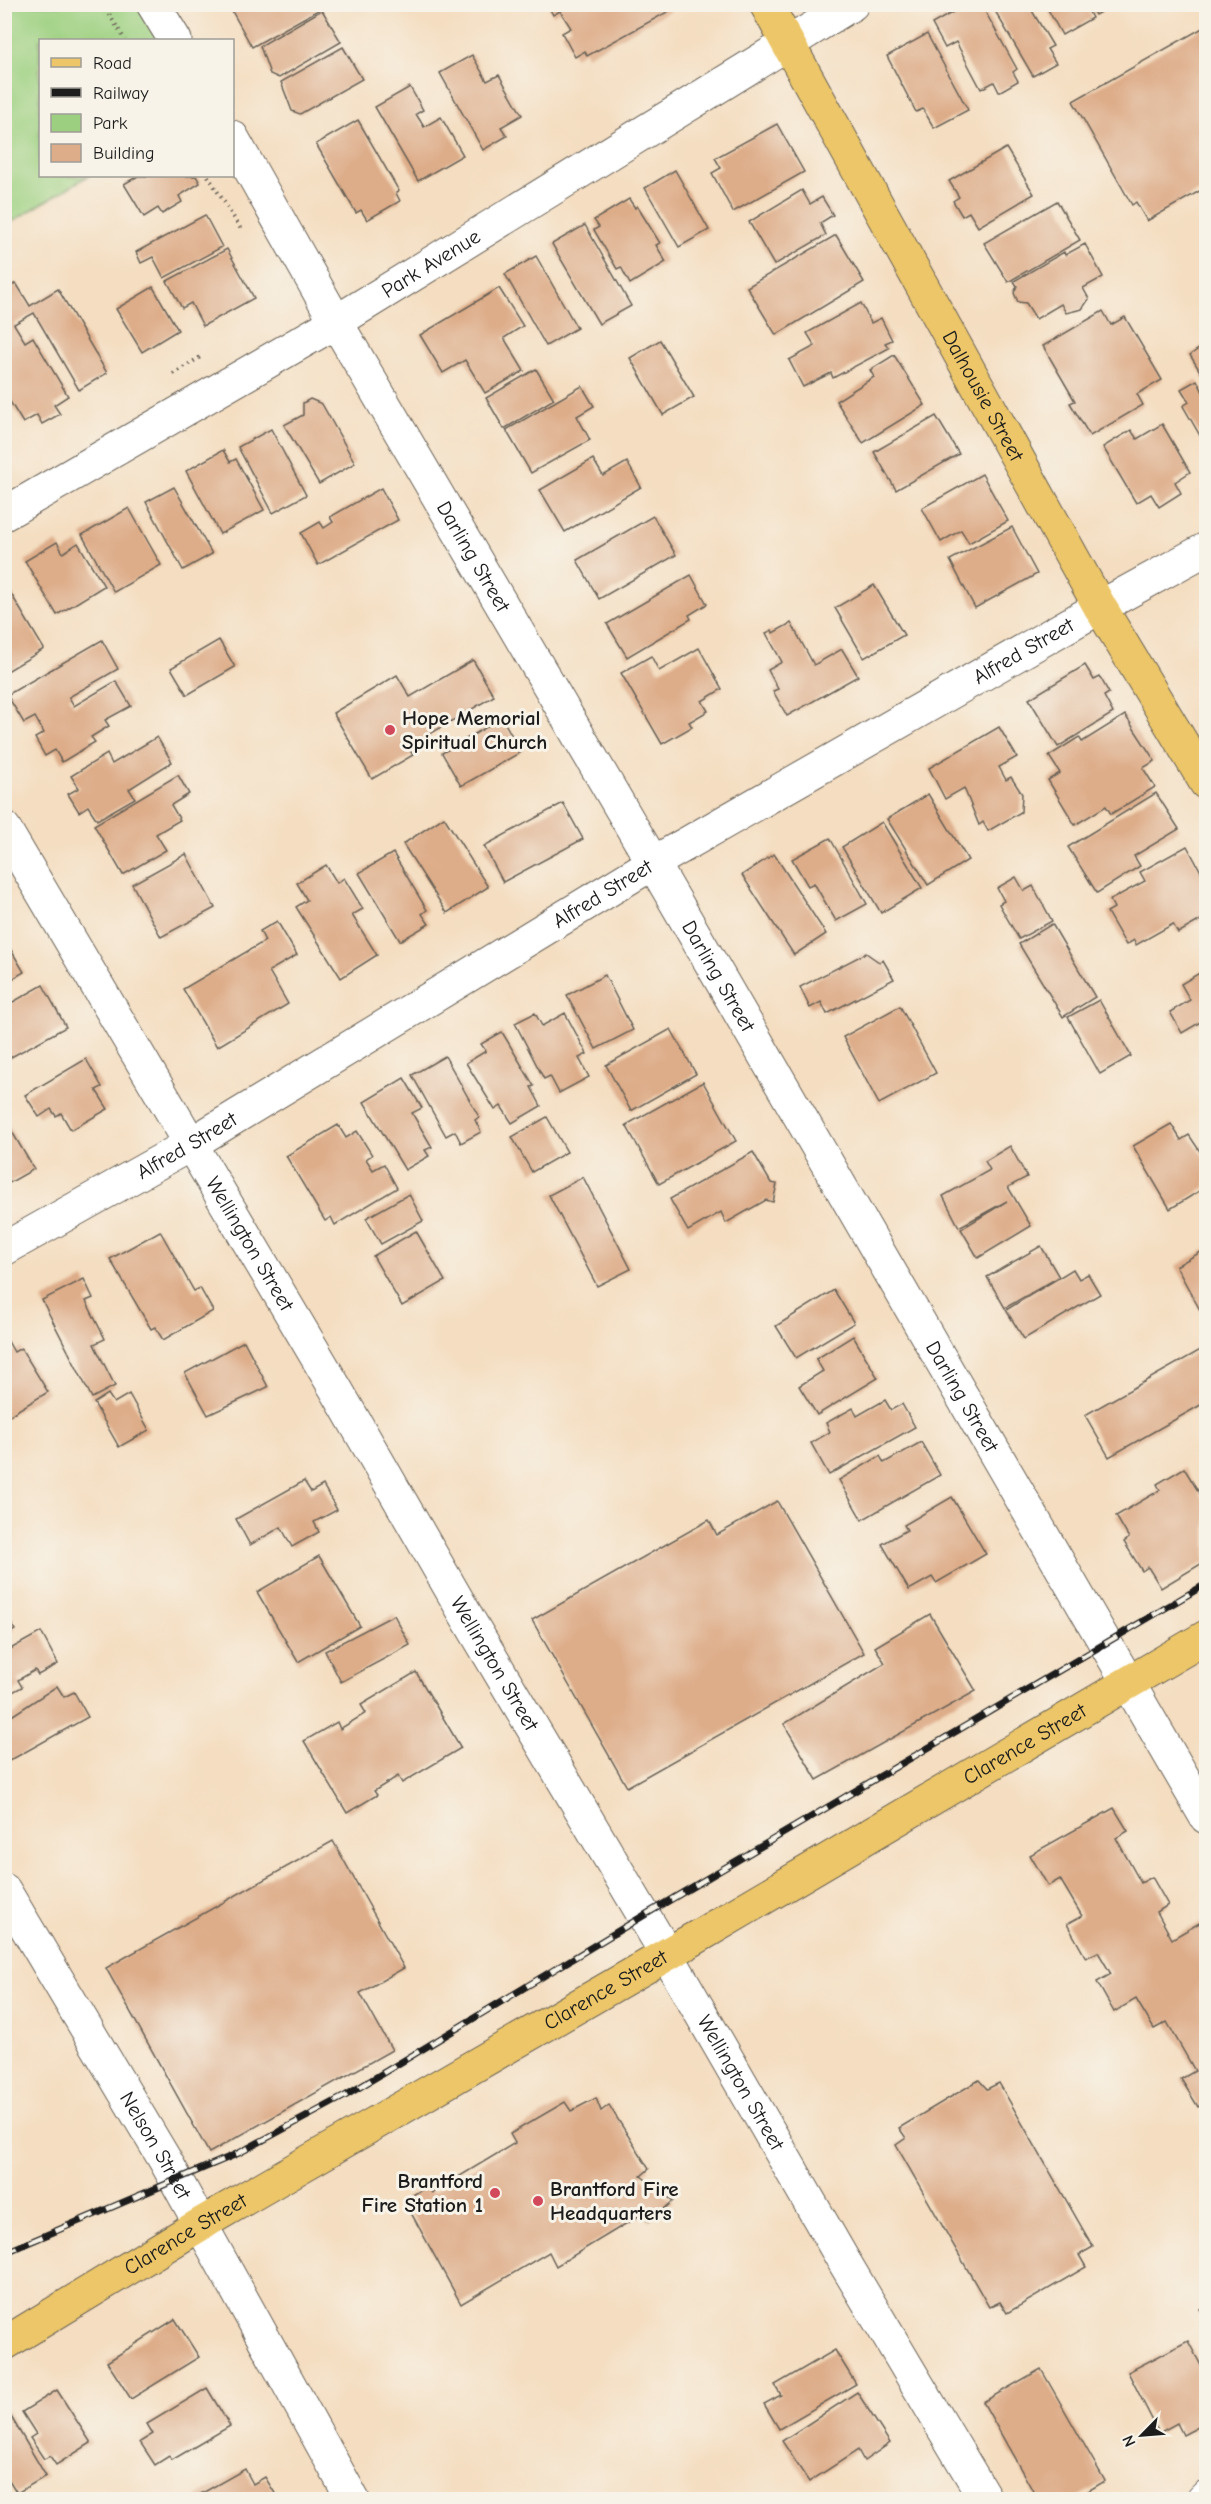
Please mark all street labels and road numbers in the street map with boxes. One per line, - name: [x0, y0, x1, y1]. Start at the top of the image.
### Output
- street label: Park Avenue: [377, 224, 485, 303]
- street label: Dalhousie Street: [937, 326, 1029, 466]
- street label: Darling Street: [432, 497, 516, 617]
- street label: Alfred Street: [969, 612, 1079, 689]
- street label: Alfred Street: [548, 854, 657, 933]
- street label: Darling Street: [677, 916, 761, 1037]
- street label: Alfred Street: [132, 1106, 242, 1184]
- street label: Wellington Street: [201, 1172, 299, 1316]
- street label: Darling Street: [921, 1337, 1004, 1457]
- street label: Wellington Street: [446, 1592, 544, 1736]
- street label: Clarence Street: [959, 1698, 1091, 1790]
- street label: Clarence Street: [539, 1944, 672, 2035]
- street label: Wellington Street: [692, 2011, 790, 2155]
- street label: Nelson Street: [115, 2087, 197, 2204]
- street label: Clarence Street: [120, 2188, 252, 2280]

